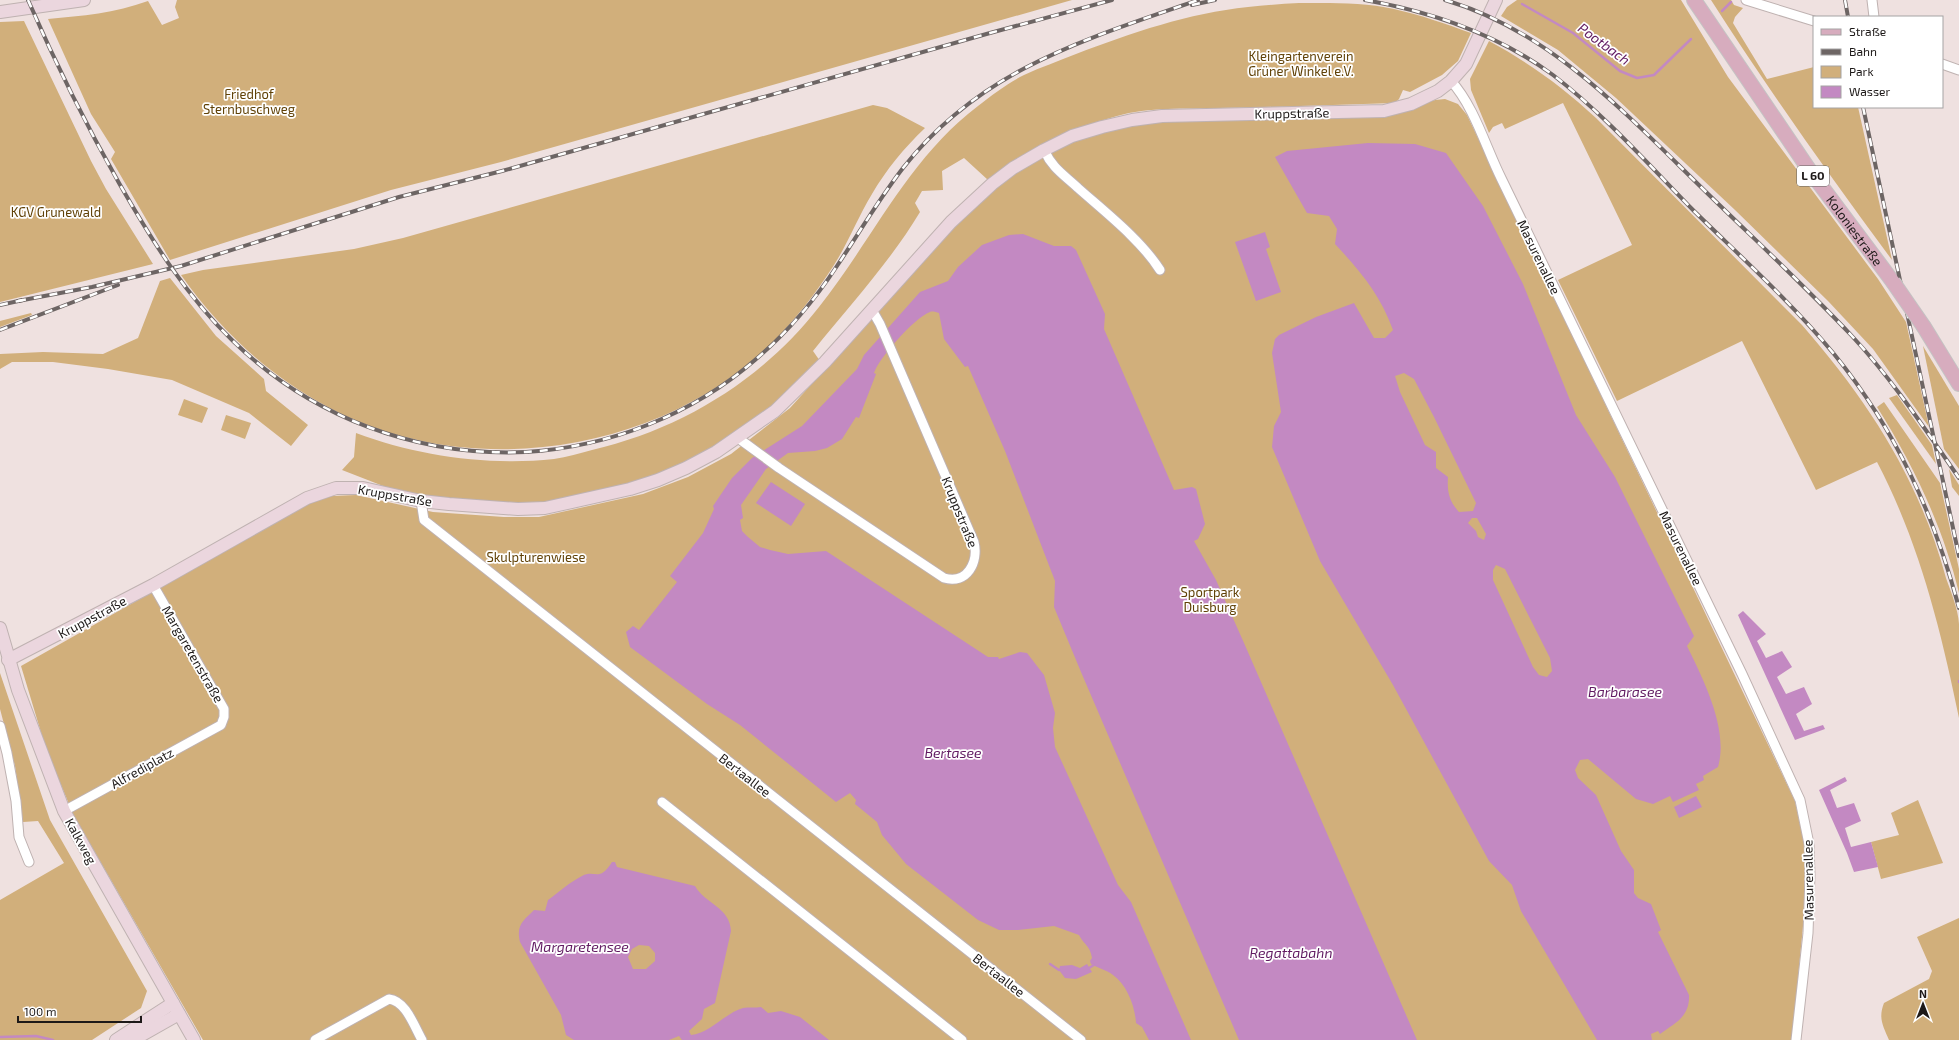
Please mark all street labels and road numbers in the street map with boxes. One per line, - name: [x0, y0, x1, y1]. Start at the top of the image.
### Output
- street label: Kruppstraße: [1254, 104, 1330, 122]
- road number: L 60: [1797, 166, 1829, 186]
- street label: Koloniestraße: [1823, 192, 1886, 269]
- street label: Masurenallee: [1514, 217, 1564, 297]
- street label: Kruppstraße: [939, 474, 981, 550]
- street label: Kruppstraße: [357, 481, 433, 509]
- street label: Masurenallee: [1656, 508, 1706, 588]
- street label: Kruppstraße: [55, 592, 129, 642]
- street label: Margaretenstraße: [159, 603, 227, 705]
- street label: Alfrediplatz: [108, 744, 176, 792]
- street label: Bertaallee: [716, 750, 774, 800]
- street label: Kalkweg: [62, 815, 100, 867]
- street label: Masurenallee: [1799, 839, 1817, 921]
- street label: Bertaallee: [970, 950, 1028, 1000]

